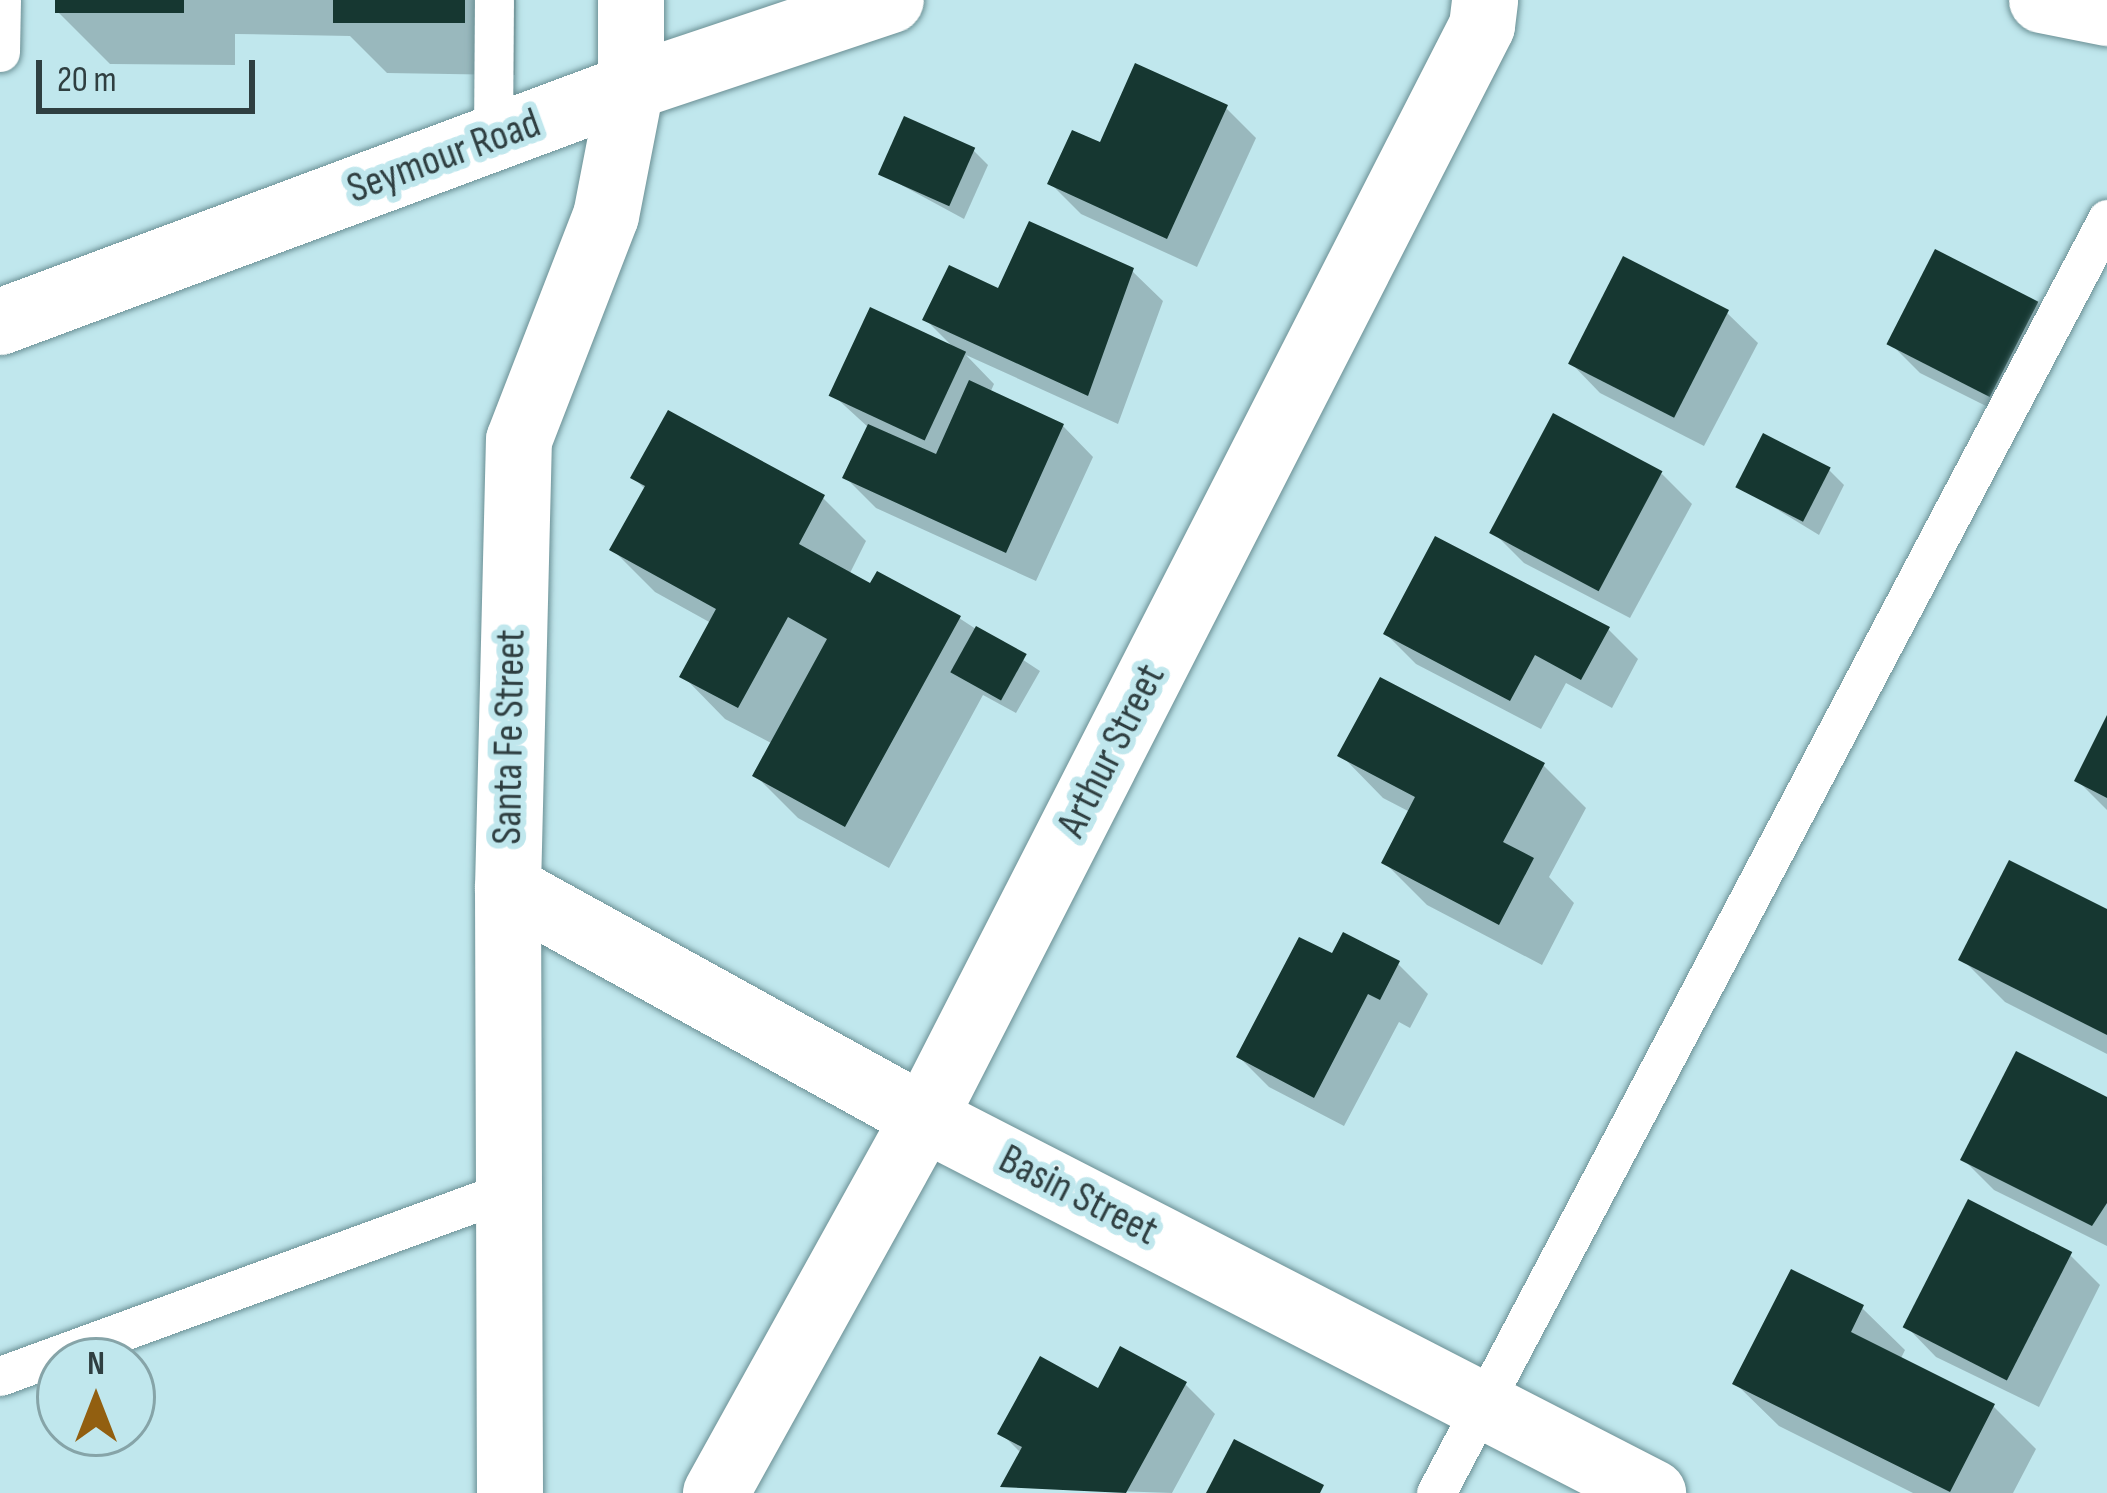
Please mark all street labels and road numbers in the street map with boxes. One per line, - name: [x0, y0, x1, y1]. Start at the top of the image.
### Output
- street label: Seymour Road: [341, 99, 547, 215]
- street label: Santa Fe Street: [483, 629, 537, 845]
- street label: Arthur Street: [1047, 656, 1177, 846]
- street label: Basin Street: [990, 1135, 1166, 1257]

